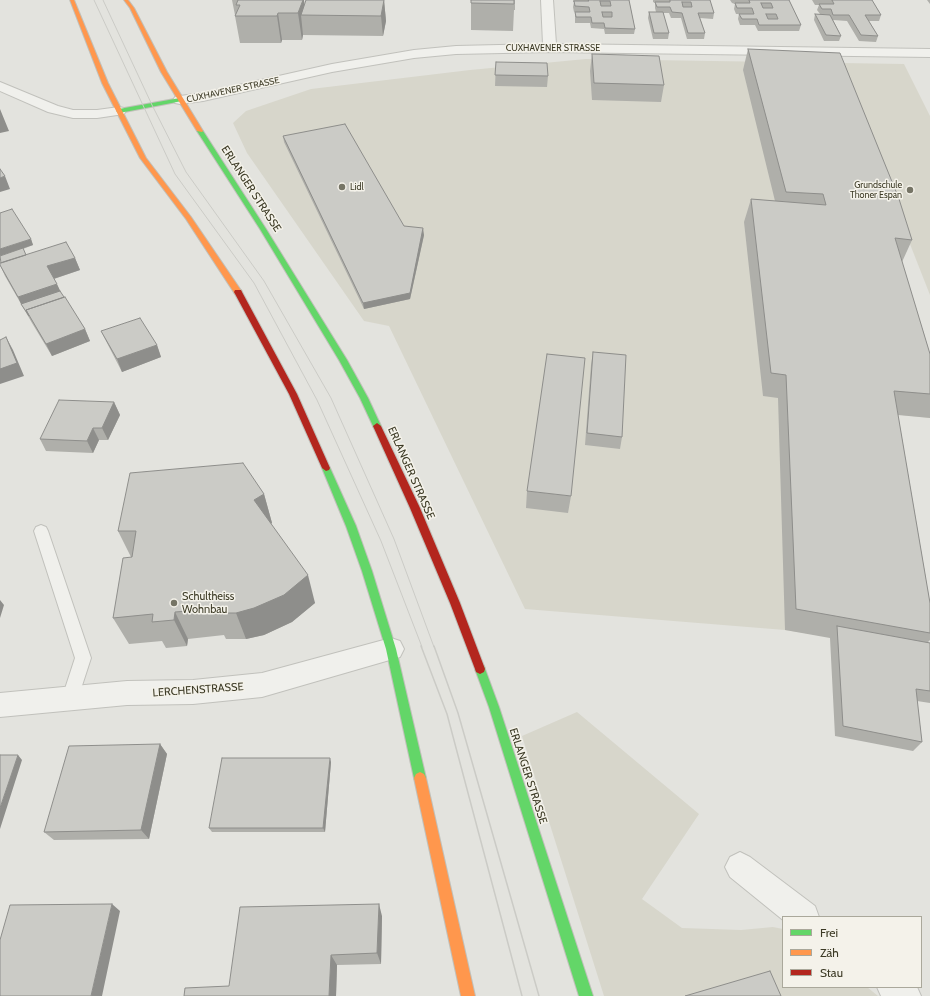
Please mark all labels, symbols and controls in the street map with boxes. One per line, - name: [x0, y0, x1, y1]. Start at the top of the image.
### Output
- street label: CUXHAVENER STRASSE: [506, 43, 600, 53]
- street label: CUXHAVENER STRASSE: [186, 75, 280, 105]
- street label: ERLANGER STRASSE: [218, 143, 284, 235]
- place label: Grundschule Thoner Espan: [850, 180, 902, 201]
- marker: Lidl: [337, 182, 347, 192]
- place label: Lidl: [350, 182, 364, 192]
- marker: Grundschule Thoner Espan: [905, 185, 915, 195]
- street label: ERLANGER STRASSE: [385, 425, 437, 521]
- place label: Schultheiss Wohnbau: [182, 590, 234, 616]
- marker: Schultheiss Wohnbau: [169, 598, 179, 608]
- street label: LERCHENSTRASSE: [152, 680, 244, 700]
- street label: ERLANGER STRASSE: [506, 726, 550, 826]
- legend: [782, 916, 922, 988]
- text: Frei: [820, 925, 838, 940]
- text: Zäh: [820, 945, 839, 960]
- text: Stau: [820, 965, 843, 980]

